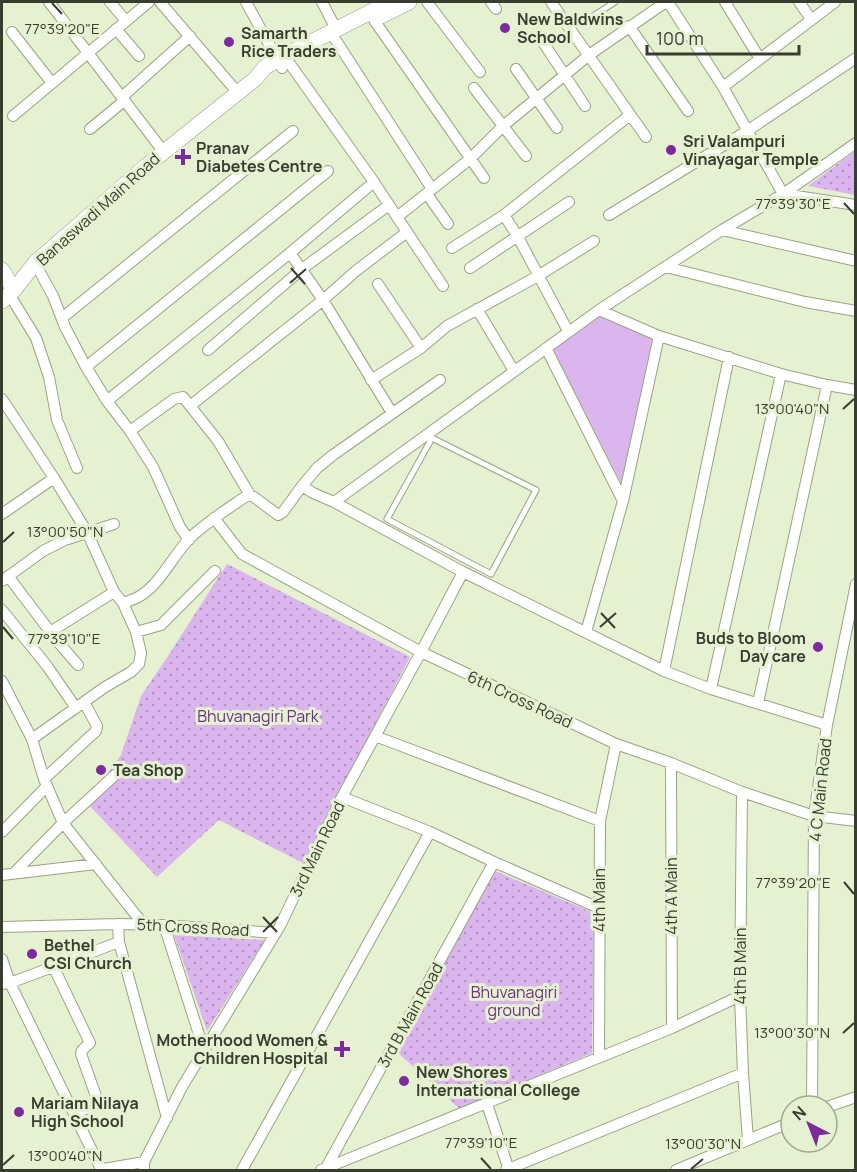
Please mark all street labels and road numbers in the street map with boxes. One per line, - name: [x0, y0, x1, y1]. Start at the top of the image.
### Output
- street label: Banaswadi Main Road: [32, 148, 164, 270]
- street label: 6th Cross Road: [464, 665, 576, 733]
- street label: 4 C Main Road: [804, 737, 836, 843]
- street label: 3rd Main Road: [284, 798, 350, 900]
- street label: 4th A Main: [660, 857, 682, 935]
- street label: 4th Main: [588, 868, 610, 932]
- street label: 5th Cross Road: [136, 913, 250, 941]
- street label: 4th B Main: [729, 927, 751, 1005]
- street label: 3rd B Main Road: [372, 959, 448, 1071]

